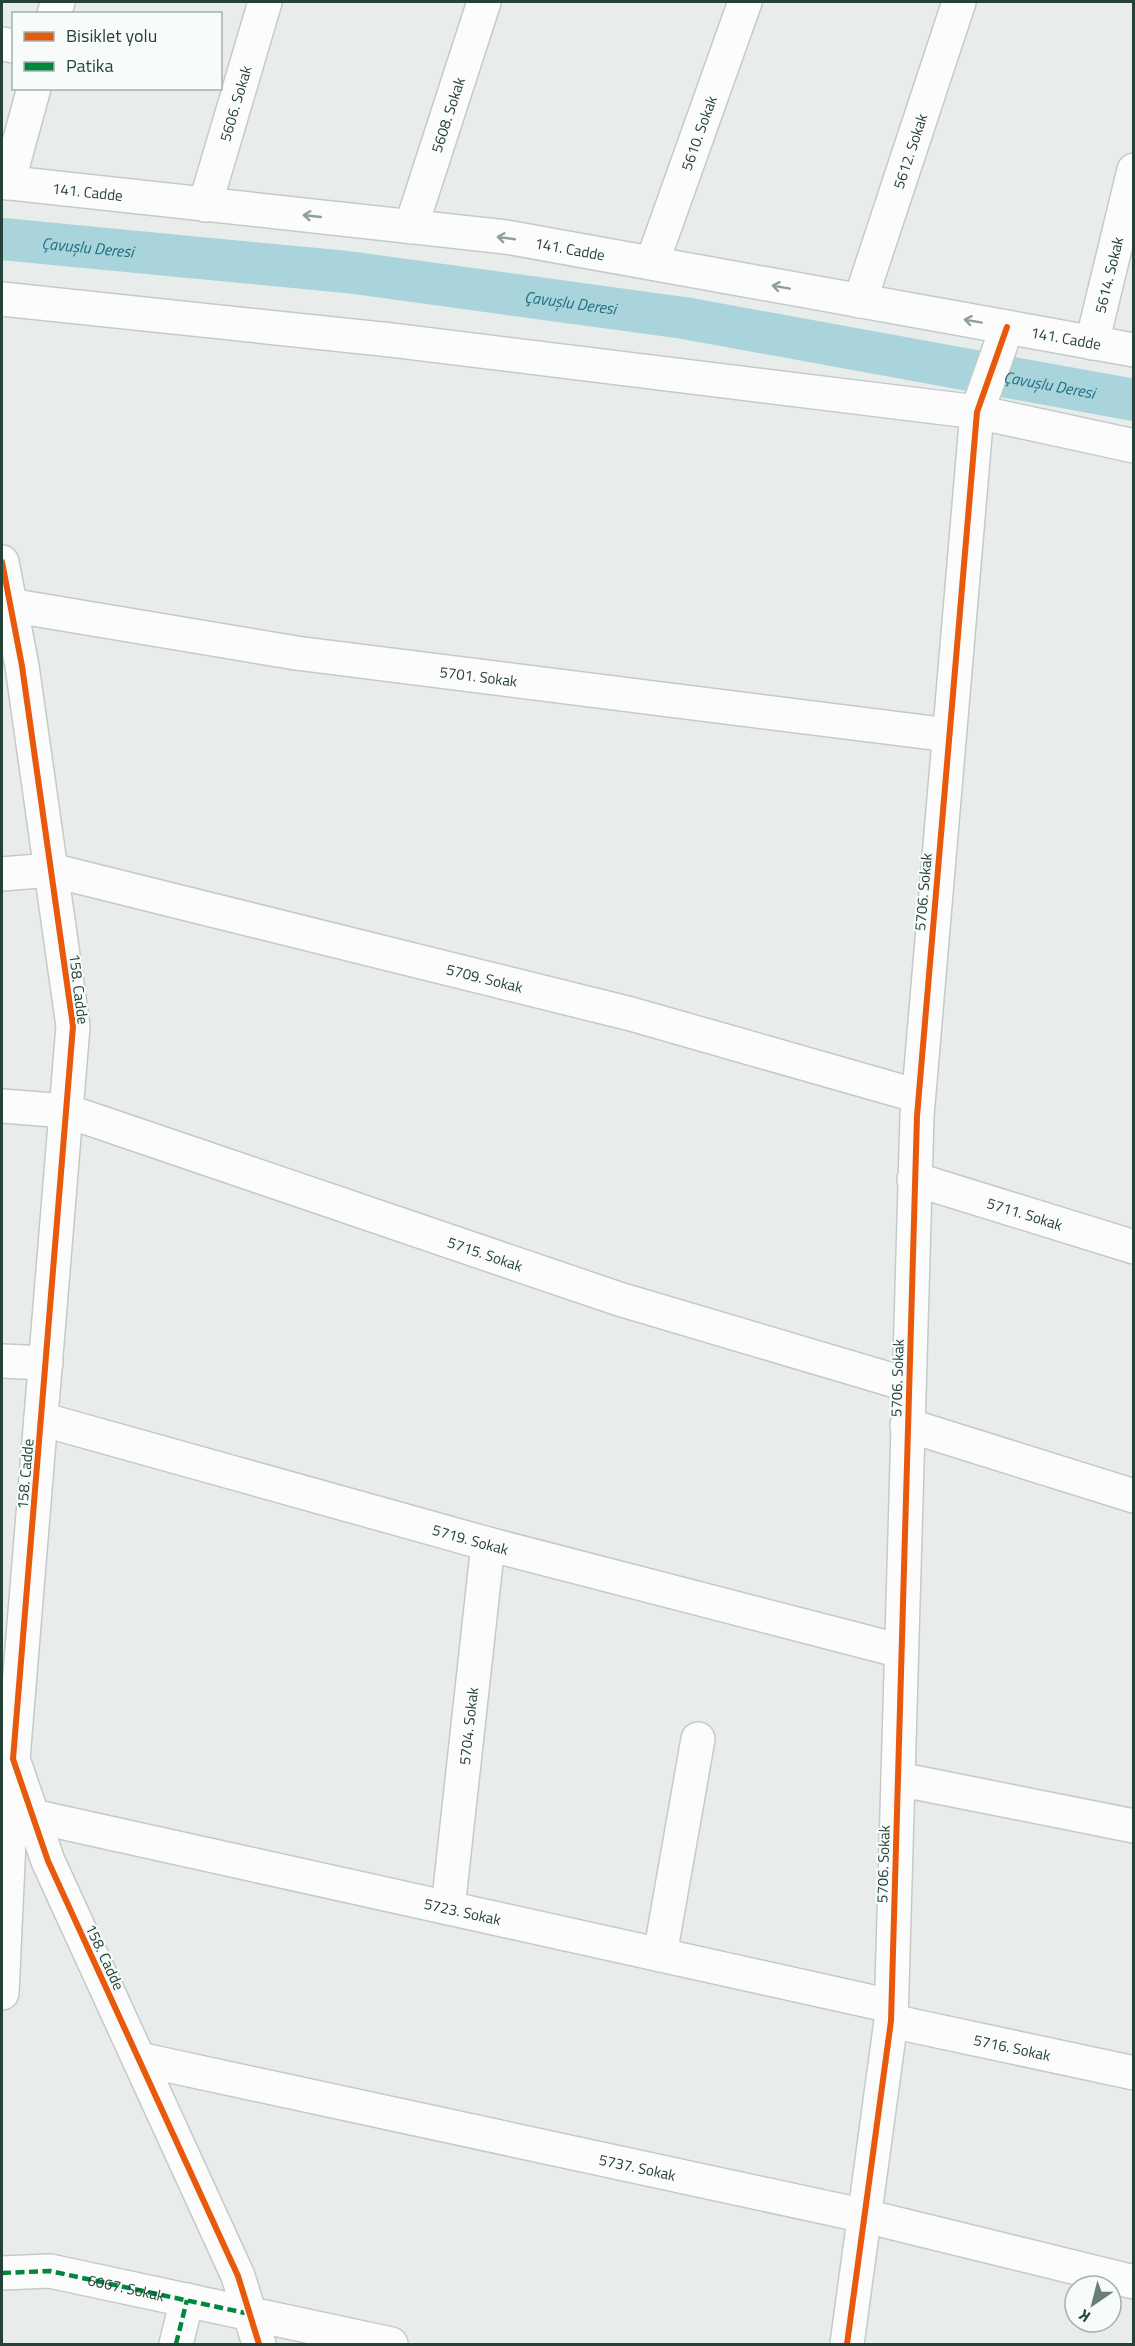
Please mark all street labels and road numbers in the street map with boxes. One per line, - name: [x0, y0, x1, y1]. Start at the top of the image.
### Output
- street label: 5606. Sokak: [213, 63, 257, 144]
- street label: 5608. Sokak: [424, 74, 470, 155]
- street label: 5610. Sokak: [674, 92, 722, 174]
- street label: 5612. Sokak: [886, 110, 933, 192]
- street label: 141. Cadde: [51, 176, 124, 207]
- street label: 141. Cadde: [533, 231, 607, 266]
- street label: 5614. Sokak: [1088, 234, 1129, 316]
- street label: 141. Cadde: [1029, 320, 1103, 355]
- street label: 5701. Sokak: [438, 660, 519, 692]
- street label: 5706. Sokak: [908, 852, 938, 932]
- street label: 158. Cadde: [63, 952, 95, 1026]
- street label: 5709. Sokak: [444, 957, 525, 998]
- street label: 5711. Sokak: [984, 1191, 1066, 1236]
- street label: 5715. Sokak: [445, 1230, 526, 1277]
- street label: 5706. Sokak: [884, 1339, 910, 1417]
- street label: 158. Cadde: [10, 1438, 40, 1510]
- street label: 5719. Sokak: [430, 1518, 511, 1560]
- street label: 5704. Sokak: [452, 1686, 484, 1766]
- street label: 5706. Sokak: [870, 1825, 896, 1903]
- street label: 5723. Sokak: [422, 1891, 503, 1931]
- street label: 158. Cadde: [80, 1920, 130, 1994]
- street label: 5716. Sokak: [972, 2028, 1053, 2066]
- street label: 5737. Sokak: [597, 2147, 678, 2186]
- street label: 6067. Sokak: [86, 2268, 167, 2307]

